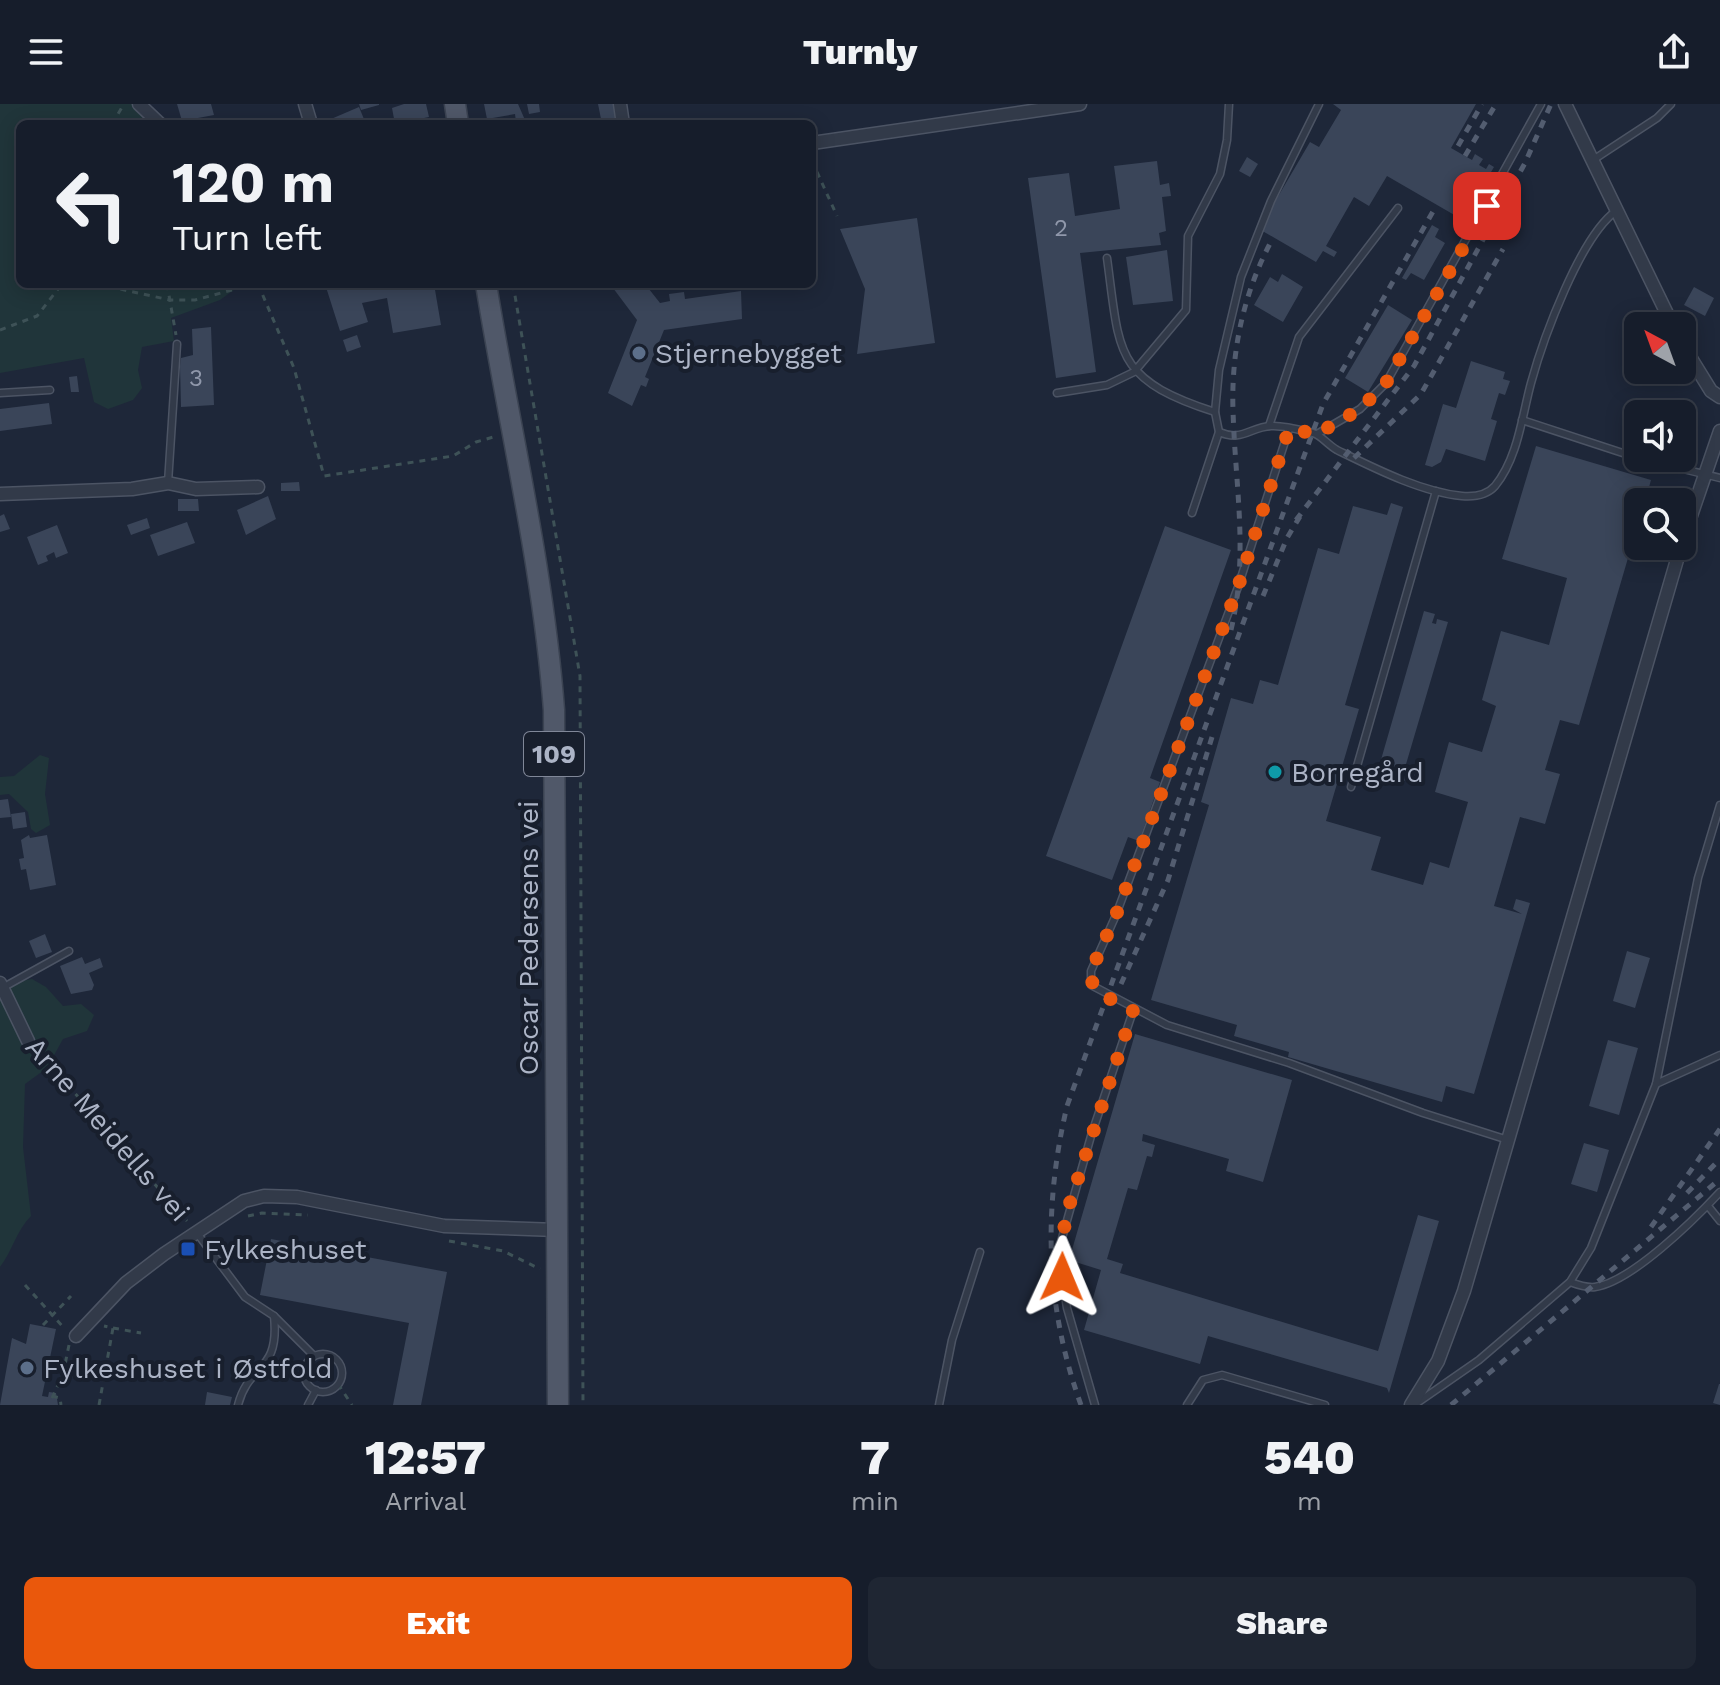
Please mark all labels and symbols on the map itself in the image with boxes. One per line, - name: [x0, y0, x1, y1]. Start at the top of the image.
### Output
- pin: [1453, 172, 1521, 240]
- house number: 2: [1054, 214, 1068, 242]
- north arrow: [1624, 312, 1696, 384]
- place label: Stjernebygget: [655, 337, 842, 370]
- marker: Stjernebygget: [630, 344, 648, 362]
- house number: 3: [189, 364, 203, 392]
- road number: 109: [524, 732, 584, 776]
- place label: Borregård: [1291, 756, 1424, 789]
- marker: Borregård: [1266, 763, 1284, 781]
- street label: Oscar Pedersens vei: [512, 800, 545, 1076]
- street label: Arne Meidells vei: [19, 1031, 196, 1228]
- place label: Fylkeshuset: [204, 1233, 367, 1266]
- position arrow: [1020, 1235, 1104, 1319]
- marker: Fylkeshuset: [179, 1240, 197, 1258]
- place label: Fylkeshuset i Østfold: [43, 1352, 333, 1385]
- marker: Fylkeshuset i Østfold: [18, 1359, 36, 1377]

